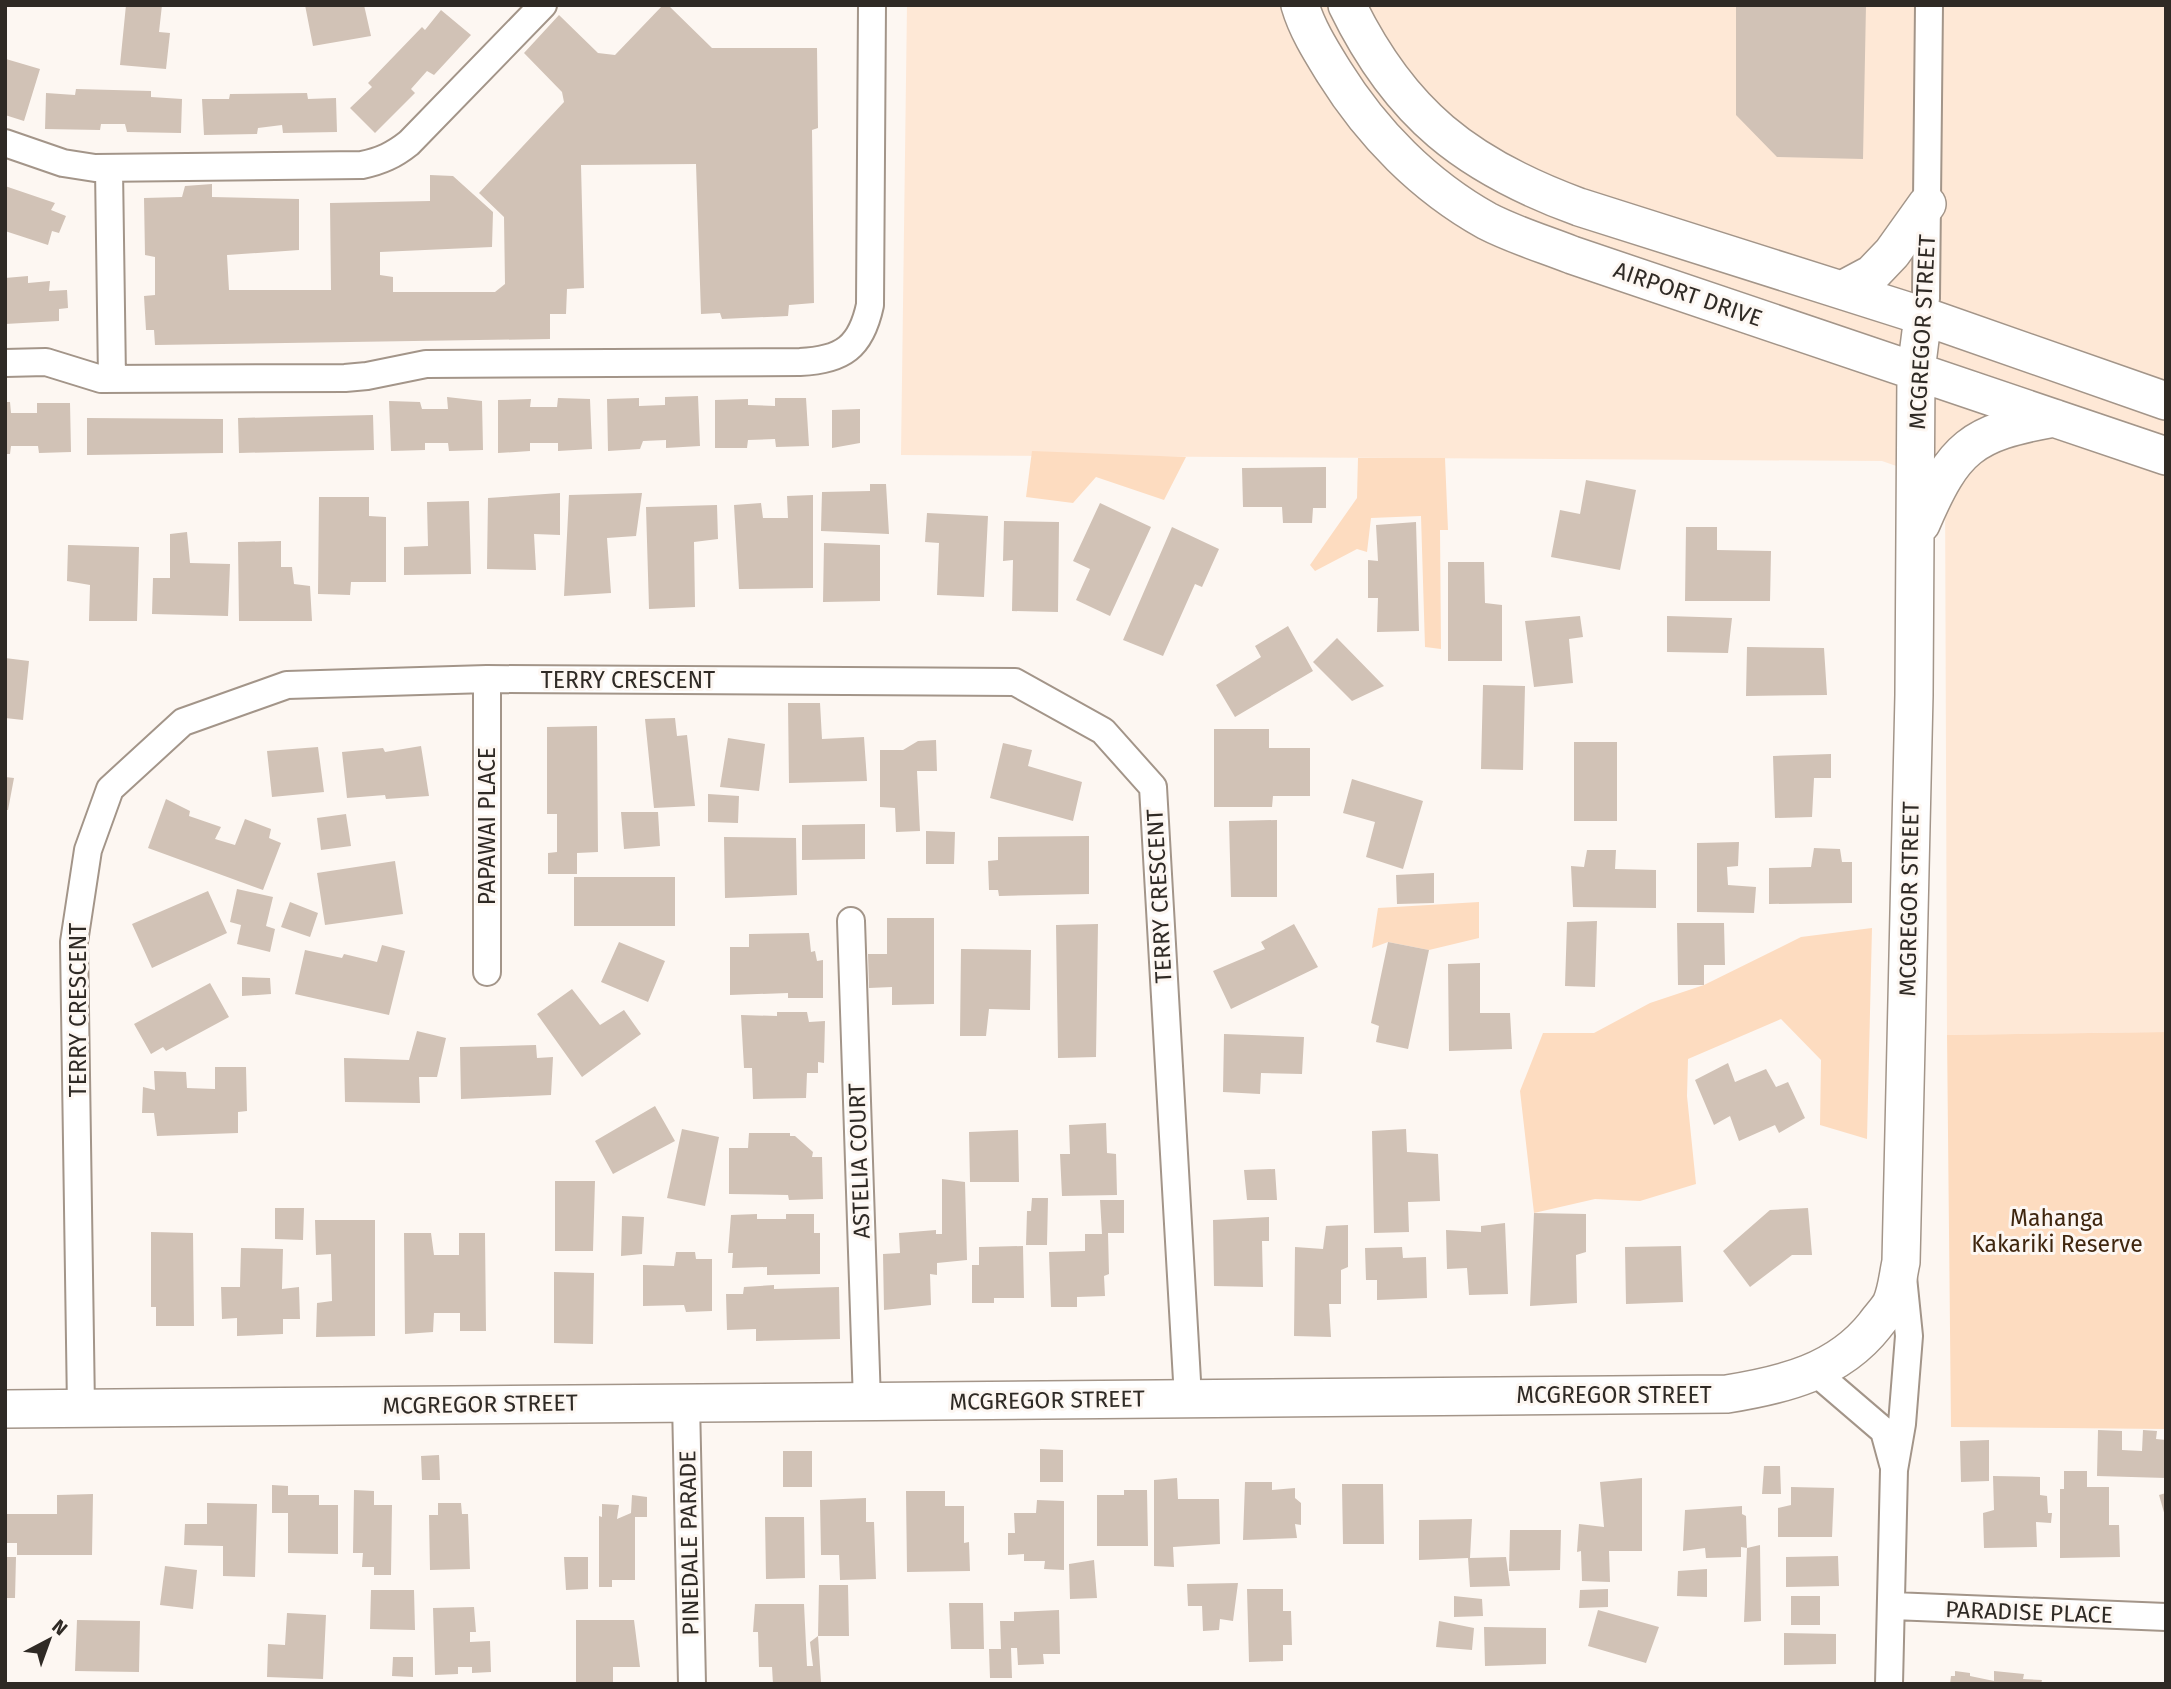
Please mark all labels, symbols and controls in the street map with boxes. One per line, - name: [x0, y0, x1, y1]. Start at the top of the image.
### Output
- street label: MCGREGOR STREET: [1903, 234, 1941, 430]
- street label: AIRPORT DRIVE: [1610, 255, 1766, 333]
- street label: TERRY CRESCENT: [541, 666, 715, 694]
- street label: PAPAWAI PLACE: [473, 747, 501, 905]
- street label: MCGREGOR STREET: [1893, 801, 1925, 997]
- street label: TERRY CRESCENT: [1140, 808, 1178, 984]
- street label: TERRY CRESCENT: [64, 923, 92, 1097]
- street label: ASTELIA COURT: [842, 1083, 876, 1239]
- park label: Mahanga Kakariki Reserve: [1971, 1204, 2143, 1258]
- street label: MCGREGOR STREET: [1516, 1381, 1712, 1409]
- street label: MCGREGOR STREET: [949, 1384, 1145, 1416]
- street label: MCGREGOR STREET: [382, 1388, 578, 1420]
- street label: PINEDALE PARADE: [673, 1450, 705, 1636]
- street label: PARADISE PLACE: [1945, 1595, 2113, 1629]
- north arrow: [14, 1605, 84, 1675]
- text: N: [48, 1615, 72, 1640]

